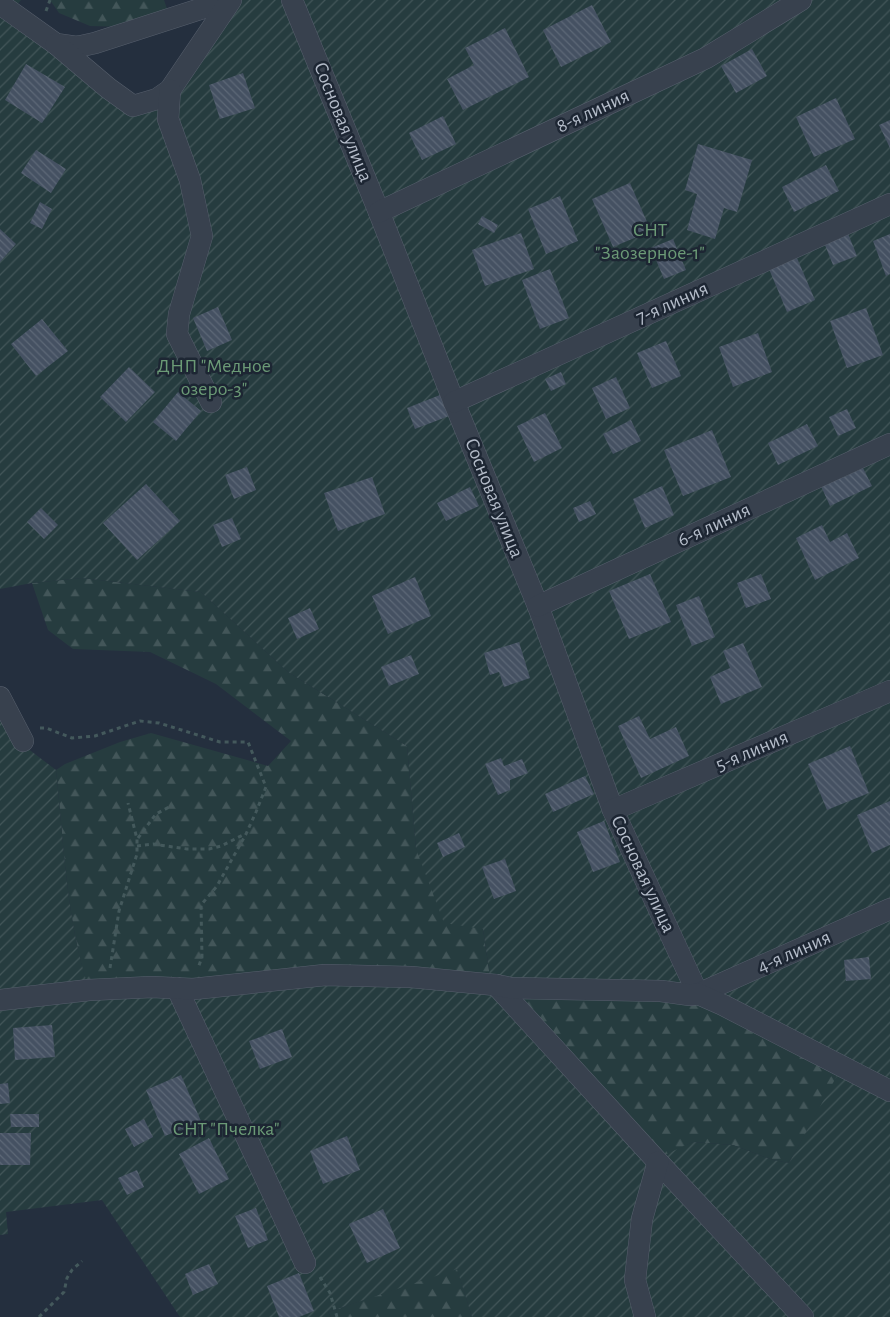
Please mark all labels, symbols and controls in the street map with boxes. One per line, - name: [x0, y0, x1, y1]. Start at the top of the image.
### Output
- street label: Сосновая улица: [310, 59, 376, 185]
- street label: 8-я линия: [554, 85, 632, 137]
- park label: СНТ "Заозерное-1": [595, 220, 705, 263]
- street label: 7-я линия: [633, 278, 711, 328]
- park label: ДНП "Медное озеро-3": [157, 356, 271, 399]
- street label: Сосновая улица: [461, 435, 527, 561]
- street label: 6-я линия: [675, 500, 753, 550]
- street label: 5-я линия: [713, 727, 791, 775]
- street label: Сосновая улица: [607, 812, 679, 936]
- street label: 4-я линия: [754, 927, 834, 977]
- park label: СНТ "Пчелка": [172, 1119, 280, 1139]

